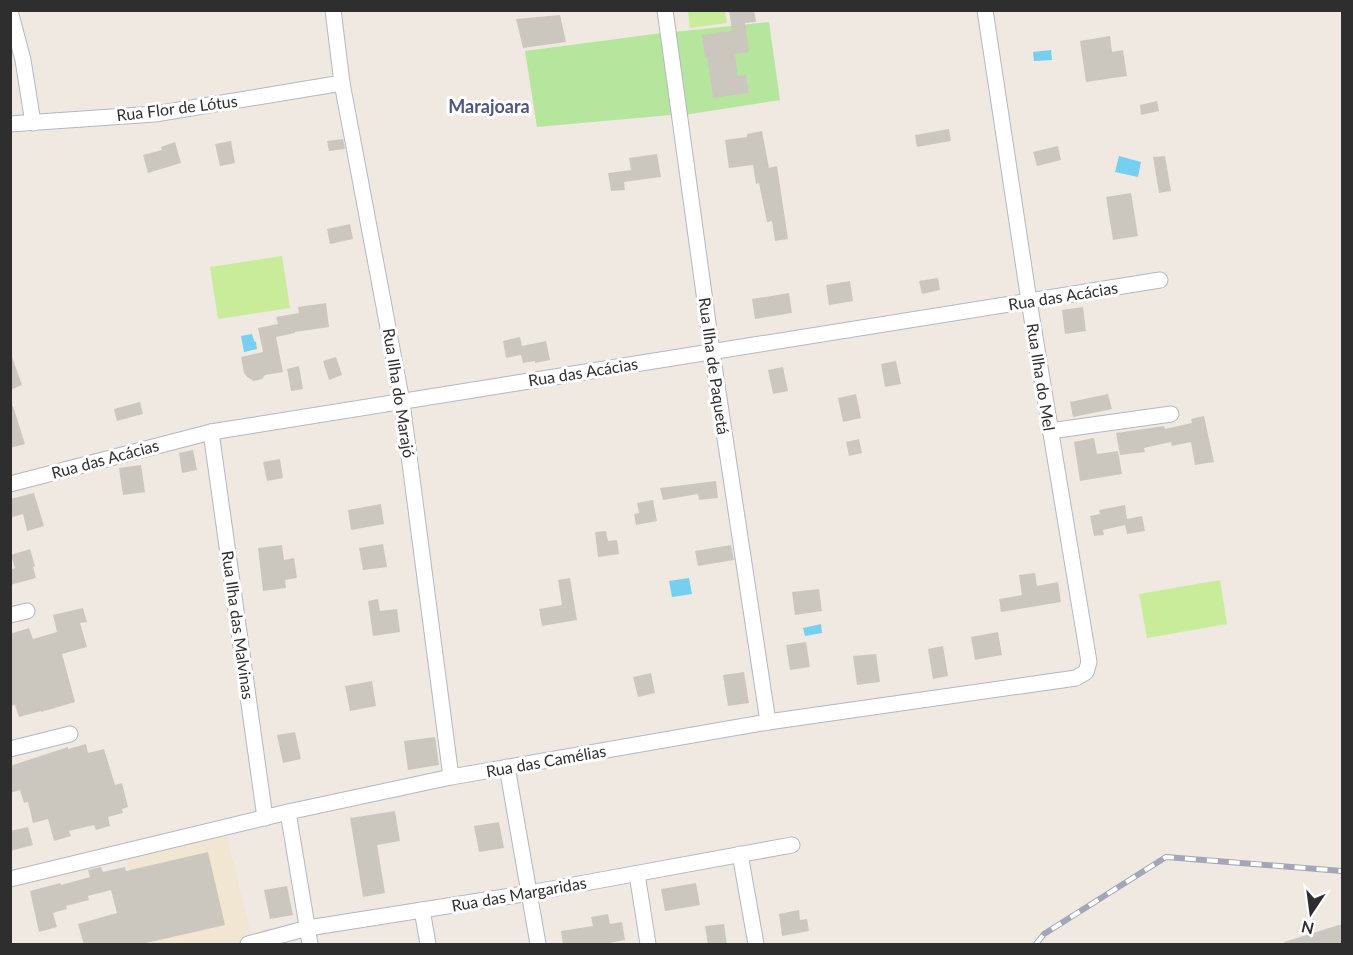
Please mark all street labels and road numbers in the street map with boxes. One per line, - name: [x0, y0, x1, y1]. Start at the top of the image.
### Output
- street label: Rua Flor de Lótus: [115, 91, 239, 124]
- street label: Rua das Acácias: [1007, 277, 1119, 314]
- street label: Rua Ilha de Paquetá: [695, 296, 734, 436]
- street label: Rua Ilha do Mel: [1024, 322, 1059, 432]
- street label: Rua Ilha do Marajó: [380, 327, 419, 459]
- street label: Rua das Acácias: [527, 353, 639, 390]
- street label: Rua das Acácias: [49, 435, 161, 482]
- street label: Rua Ilha das Malvinas: [219, 549, 258, 701]
- street label: Rua das Camélias: [485, 741, 607, 780]
- street label: Rua das Margaridas: [450, 872, 588, 915]

